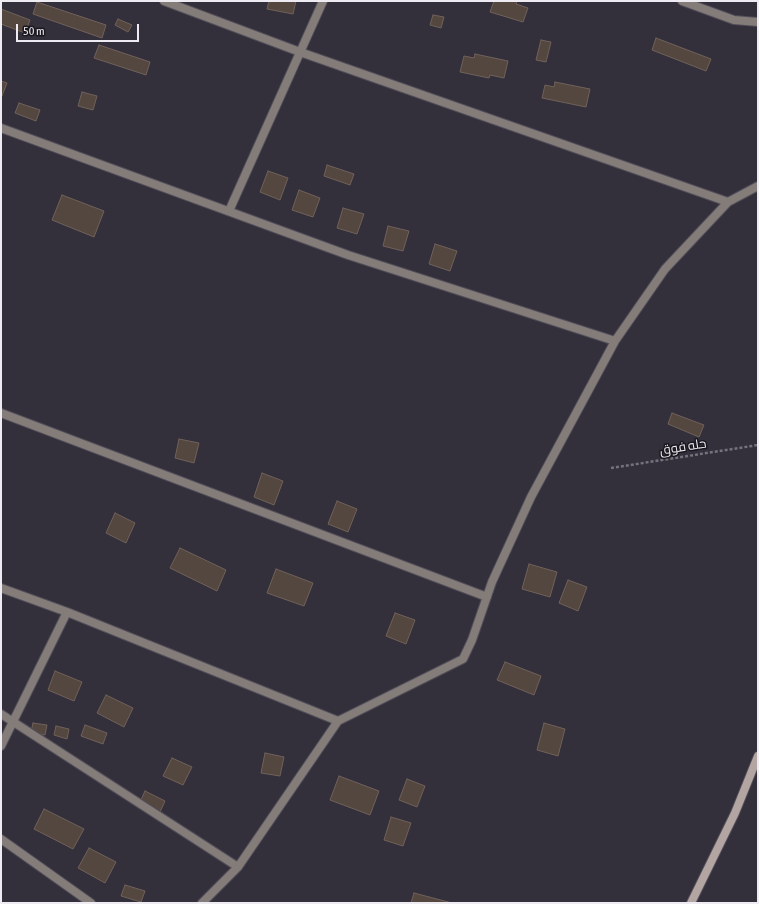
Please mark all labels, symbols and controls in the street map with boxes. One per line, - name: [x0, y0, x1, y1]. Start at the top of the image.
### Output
- scale bar: [18, 16, 141, 42]
- text: 50 m: [23, 24, 45, 38]
- street label: حله فوق: [659, 436, 707, 458]

